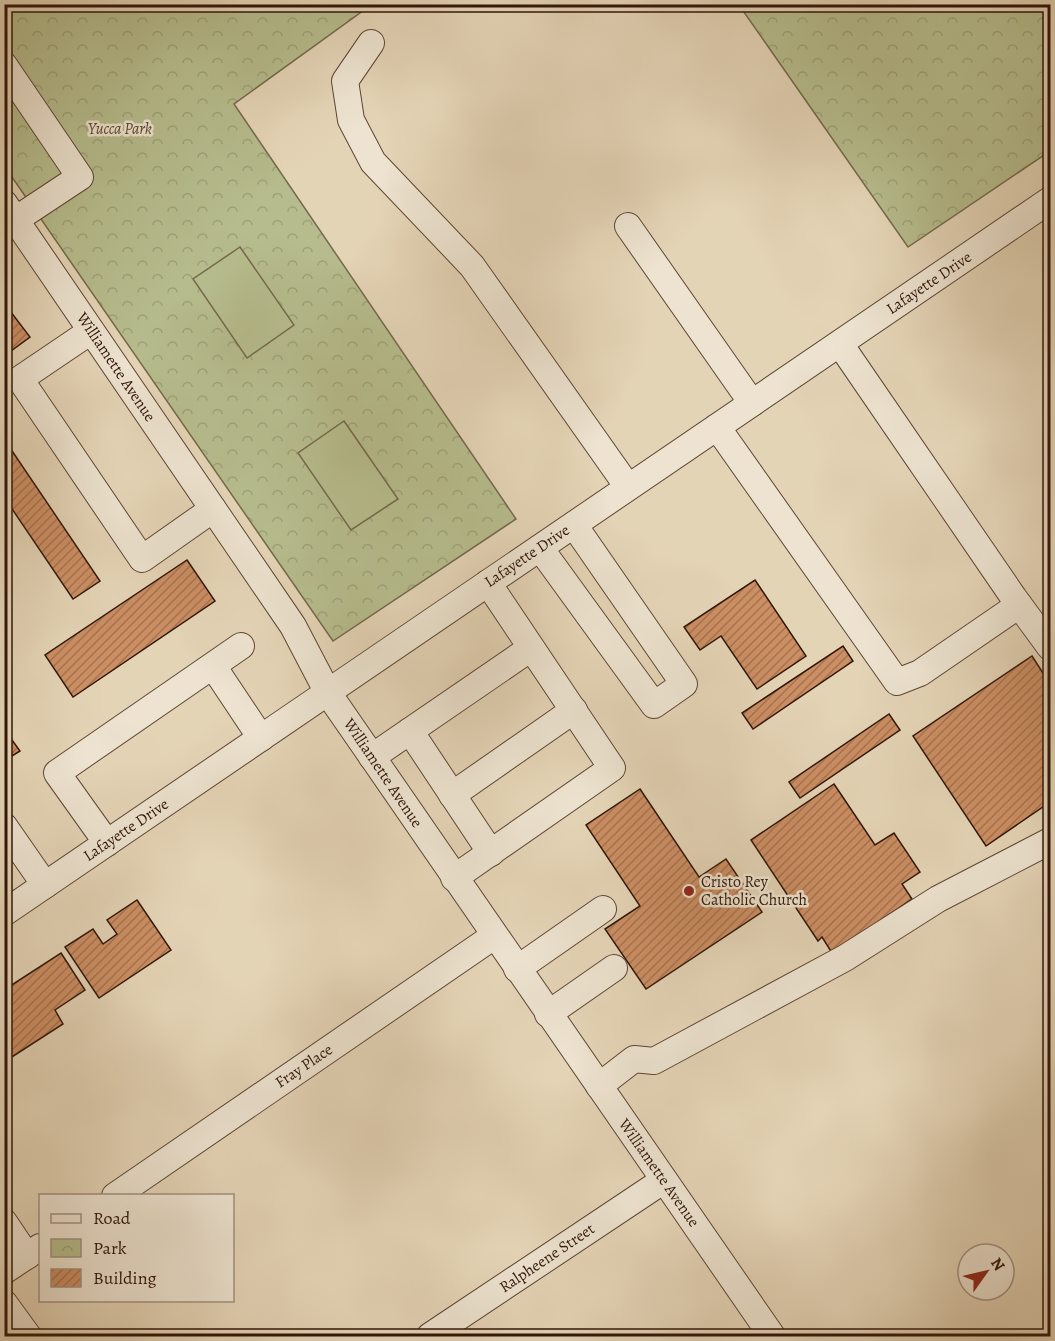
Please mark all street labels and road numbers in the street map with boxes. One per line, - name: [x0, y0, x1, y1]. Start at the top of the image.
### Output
- street label: Lafayette Drive: [882, 246, 976, 320]
- street label: Williamette Avenue: [71, 307, 161, 426]
- street label: Lafayette Drive: [480, 519, 574, 593]
- street label: Williamette Avenue: [338, 713, 428, 832]
- street label: Lafayette Drive: [79, 793, 173, 867]
- street label: Fray Place: [271, 1039, 337, 1093]
- street label: Williamette Avenue: [613, 1114, 705, 1232]
- street label: Ralpheene Street: [495, 1218, 599, 1298]

